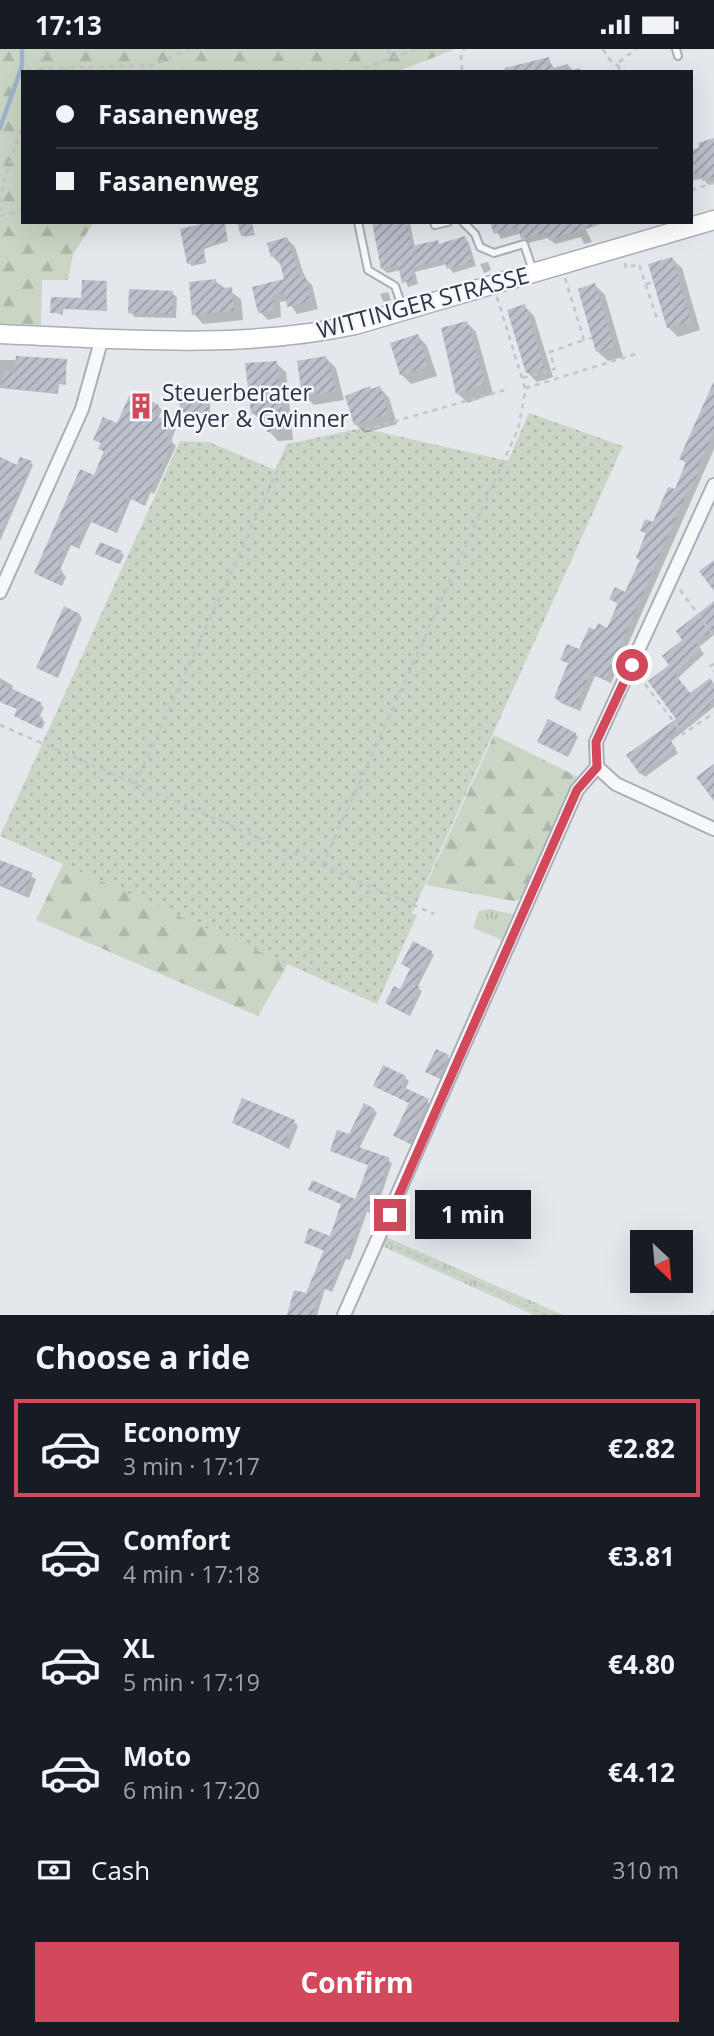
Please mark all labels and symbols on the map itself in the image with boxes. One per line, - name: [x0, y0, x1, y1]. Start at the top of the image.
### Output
- street label: WITTINGER STRASSE: [313, 258, 532, 346]
- place label: Steuerberater Meyer & Gwinner: [162, 376, 350, 434]
- building icon: Steuerberater Meyer & Gwinner: [126, 391, 156, 421]
- route start: [616, 649, 648, 681]
- callout: 1 min: [414, 1191, 530, 1239]
- route end: [374, 1199, 406, 1231]
- north arrow: [630, 1230, 693, 1293]

